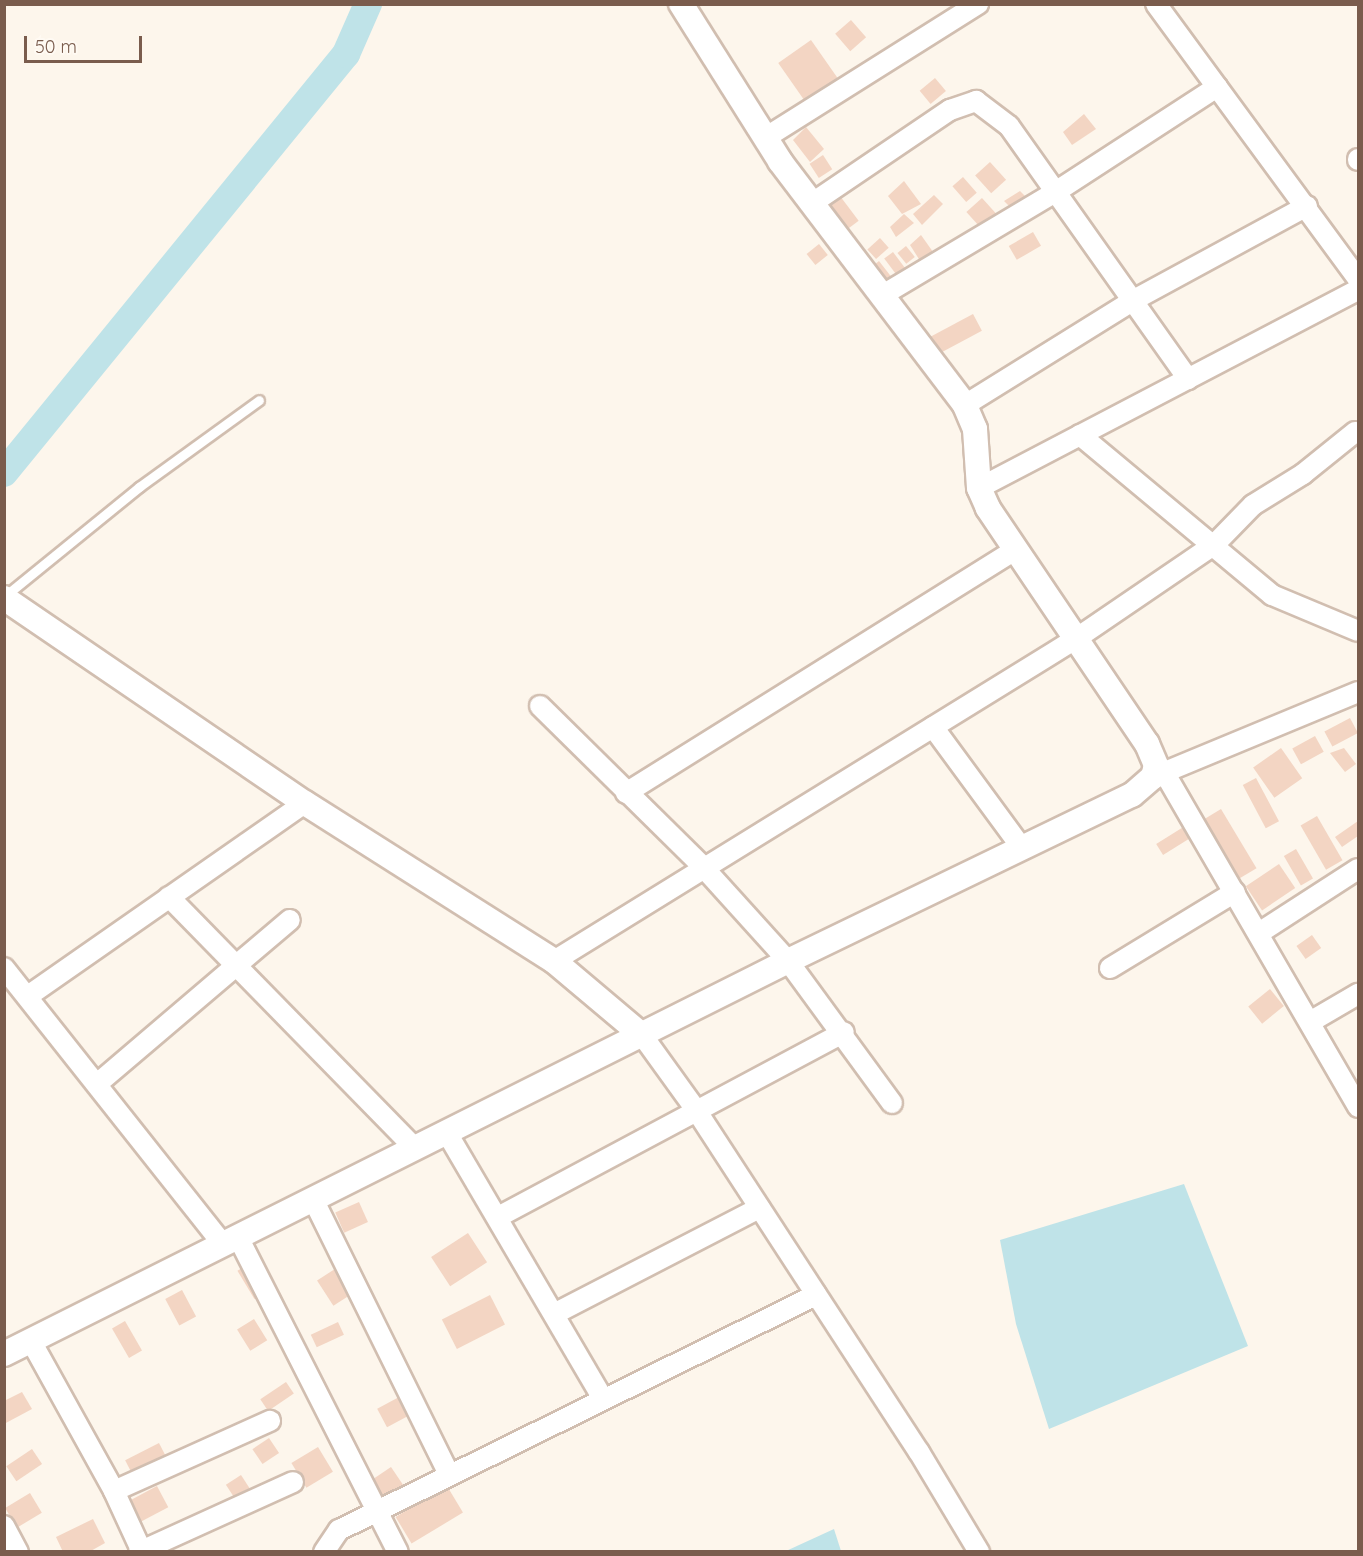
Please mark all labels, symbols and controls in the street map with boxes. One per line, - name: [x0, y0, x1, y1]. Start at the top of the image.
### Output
- scale bar: [27, 24, 146, 62]
- text: 50 m: [35, 35, 77, 58]

